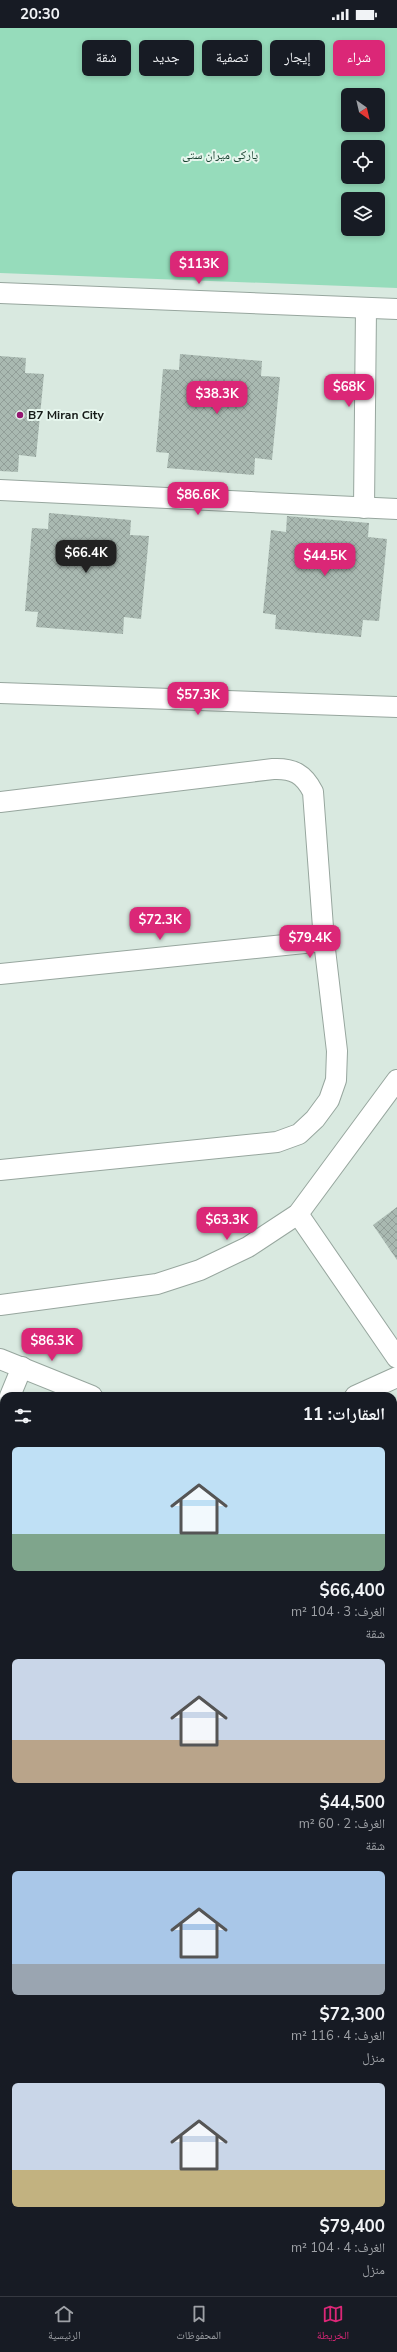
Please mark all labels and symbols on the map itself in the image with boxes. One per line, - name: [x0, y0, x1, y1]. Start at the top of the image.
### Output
- north arrow: [341, 88, 385, 132]
- park label: پارکی میران ستی: [182, 147, 259, 163]
- pin: $113K: [171, 251, 227, 285]
- pin: $68K: [325, 374, 373, 408]
- pin: $38.3K: [184, 381, 250, 415]
- place label: B7 Miran City: [28, 407, 105, 423]
- marker: B7 Miran City: [15, 410, 25, 420]
- pin: $86.6K: [165, 482, 231, 516]
- pin: $66.4K: [53, 540, 119, 574]
- pin: $44.5K: [292, 543, 358, 577]
- pin: $57.3K: [165, 682, 231, 716]
- pin: $72.3K: [127, 907, 193, 941]
- pin: $79.4K: [277, 925, 343, 959]
- pin: $63.3K: [194, 1207, 260, 1241]
- pin: $86.3K: [19, 1328, 85, 1362]

